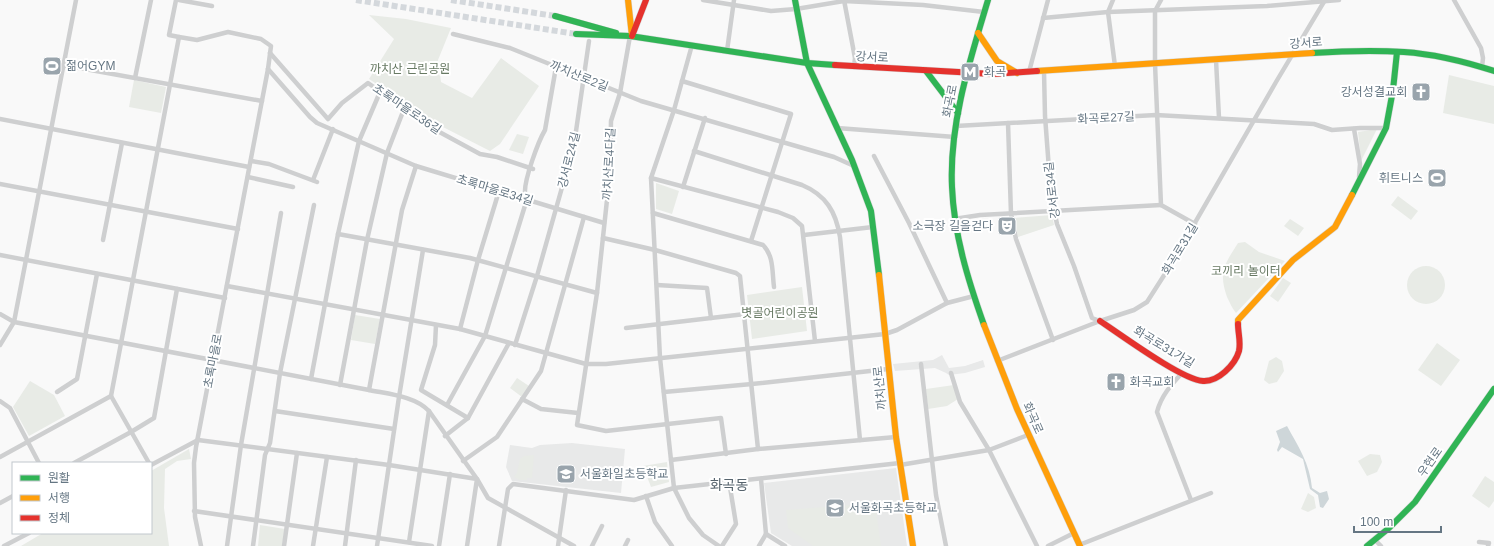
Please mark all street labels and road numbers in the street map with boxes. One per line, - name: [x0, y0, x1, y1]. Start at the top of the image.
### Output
- street label: 강서로: [1289, 35, 1323, 51]
- street label: 강서로: [855, 49, 889, 65]
- street label: 까치산로2길: [548, 58, 610, 94]
- street label: 초록마을로36길: [370, 81, 444, 137]
- street label: 화곡로: [940, 83, 960, 119]
- street label: 화곡로27길: [1077, 110, 1135, 126]
- street label: 까치산로4다길: [600, 127, 618, 201]
- street label: 강서로24길: [555, 130, 583, 190]
- street label: 강서로34길: [1042, 161, 1062, 219]
- street label: 초록마을로34길: [455, 172, 535, 208]
- street label: 화곡로31길: [1159, 221, 1201, 277]
- street label: 화곡로31가길: [1131, 323, 1197, 371]
- street label: 초록마을로: [201, 333, 225, 389]
- street label: 까치산로: [871, 365, 889, 411]
- street label: 화곡로: [1020, 400, 1046, 436]
- street label: 우현로: [1415, 444, 1445, 480]

